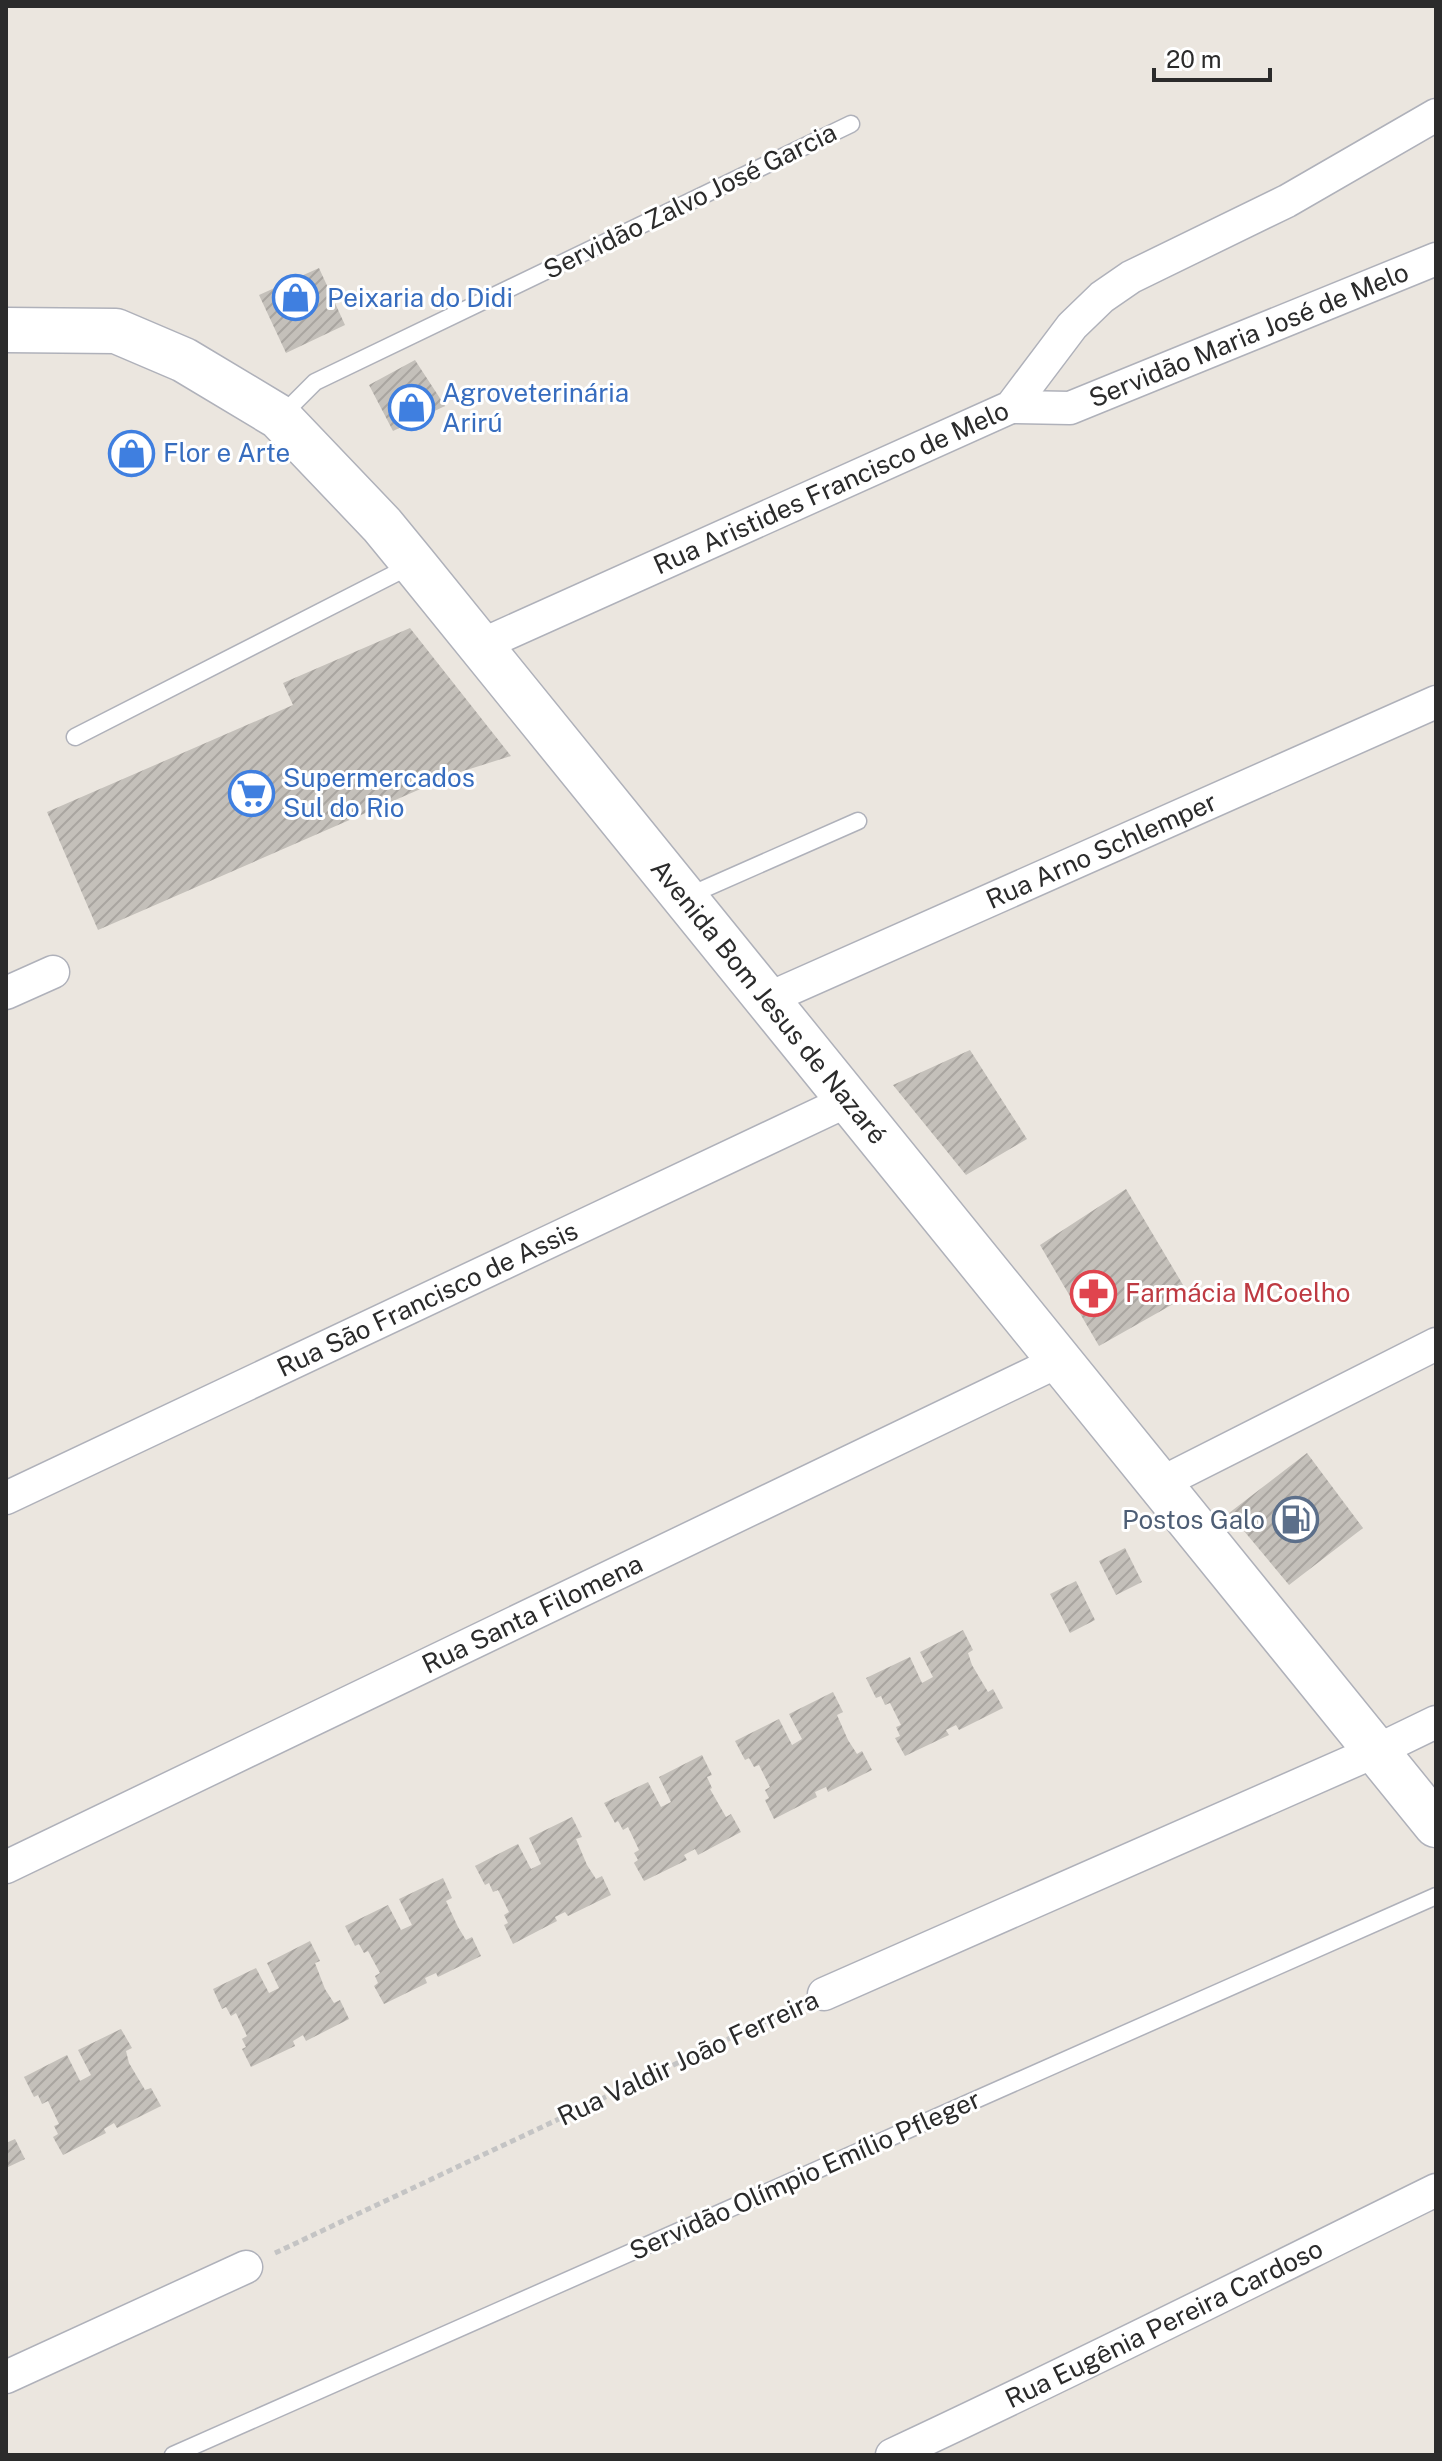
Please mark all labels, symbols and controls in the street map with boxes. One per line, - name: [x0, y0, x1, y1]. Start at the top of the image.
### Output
- scale bar: [1154, 32, 1270, 82]
- text: 20 m: [1166, 45, 1222, 73]
- street label: Servidão Zalvo José Garcia: [538, 116, 841, 285]
- street label: Servidão Maria José de Melo: [1084, 256, 1413, 414]
- shop icon: Peixaria do Didi: [272, 274, 320, 322]
- place label: Peixaria do Didi: [327, 282, 513, 313]
- place label: Agroveterinária Arirú: [442, 377, 629, 438]
- shop icon: Agroveterinária Arirú: [387, 384, 435, 432]
- street label: Rua Aristides Francisco de Melo: [649, 394, 1013, 581]
- shop icon: Flor e Arte: [108, 429, 156, 477]
- place label: Flor e Arte: [163, 437, 290, 468]
- place label: Supermercados Sul do Rio: [283, 762, 475, 823]
- supermarket icon: Supermercados Sul do Rio: [228, 769, 276, 817]
- street label: Rua Arno Schlemper: [981, 785, 1221, 915]
- street label: Avenida Bom Jesus de Nazaré: [645, 853, 894, 1150]
- street label: Rua São Francisco de Assis: [272, 1214, 583, 1383]
- pharmacy icon: Farmácia MCoelho: [1070, 1269, 1118, 1317]
- place label: Farmácia MCoelho: [1125, 1277, 1350, 1308]
- fuel station icon: Postos Galo: [1272, 1496, 1320, 1544]
- place label: Postos Galo: [1122, 1504, 1265, 1535]
- street label: Rua Santa Filomena: [417, 1548, 647, 1680]
- street label: Rua Valdir João Ferreira: [552, 1983, 823, 2132]
- street label: Servidão Olímpio Emílio Pfleger: [625, 2083, 985, 2266]
- street label: Rua Eugênia Pereira Cardoso: [1000, 2232, 1328, 2414]

